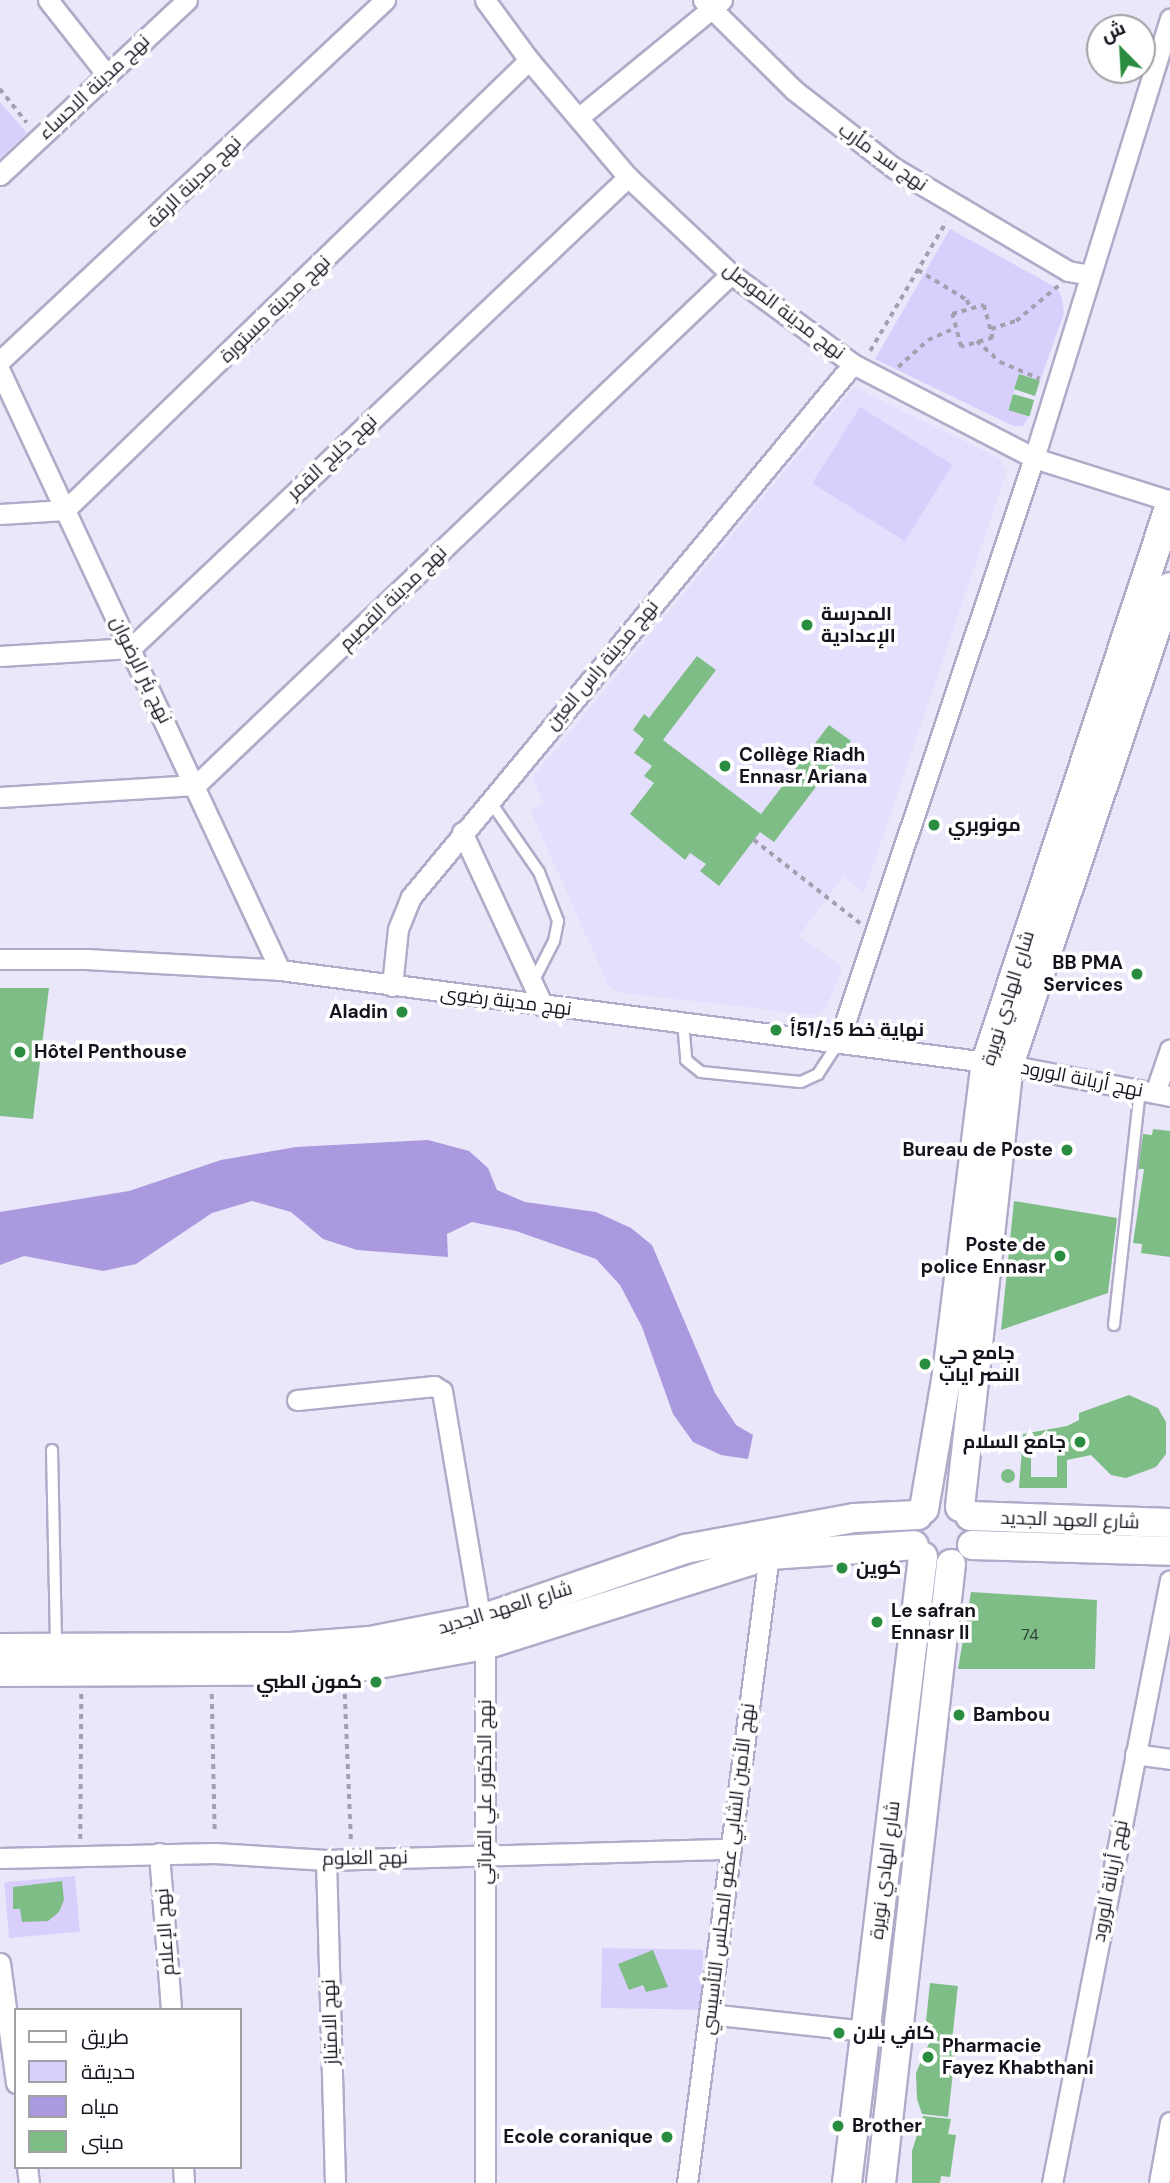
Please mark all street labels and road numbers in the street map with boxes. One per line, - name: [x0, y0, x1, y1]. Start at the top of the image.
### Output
- street label: نهج مدينة الاحساء: [34, 30, 154, 144]
- street label: نهج سد مأرب: [834, 118, 932, 196]
- street label: نهج مدينة الرقة: [142, 131, 246, 233]
- street label: نهج مدينة مستورة: [215, 250, 335, 368]
- street label: نهج مدينة الموصل: [719, 258, 849, 364]
- street label: نهج خليج القمر: [282, 410, 382, 504]
- street label: نهج مدينة القصيم: [335, 541, 451, 655]
- street label: نهج مدينة راس العين: [541, 595, 663, 735]
- street label: نهج بئر الرضوان: [105, 613, 177, 727]
- street label: شارع الهادي نويرة: [977, 928, 1039, 1068]
- street label: نهج مدينة رضوى: [439, 982, 573, 1020]
- street label: نهج أريانة الورود: [1019, 1056, 1145, 1102]
- street label: شارع العهد الجديد: [1000, 1506, 1140, 1534]
- street label: شارع العهد الجديد: [435, 1577, 575, 1639]
- street label: نهج الدكتور علي الفراتي: [474, 1699, 496, 1885]
- street label: نهج الأمين الشابي عضو المجلس التأسيسي: [696, 1702, 760, 2036]
- street label: شارع الهادي نويرة: [865, 1799, 905, 1941]
- street label: نهج أريانة الورود: [1087, 1818, 1133, 1944]
- street label: نهج العلوم: [322, 1846, 408, 1870]
- street label: نهج الإعلام: [151, 1887, 179, 1977]
- street label: نهج الامتياز: [317, 1979, 343, 2065]

